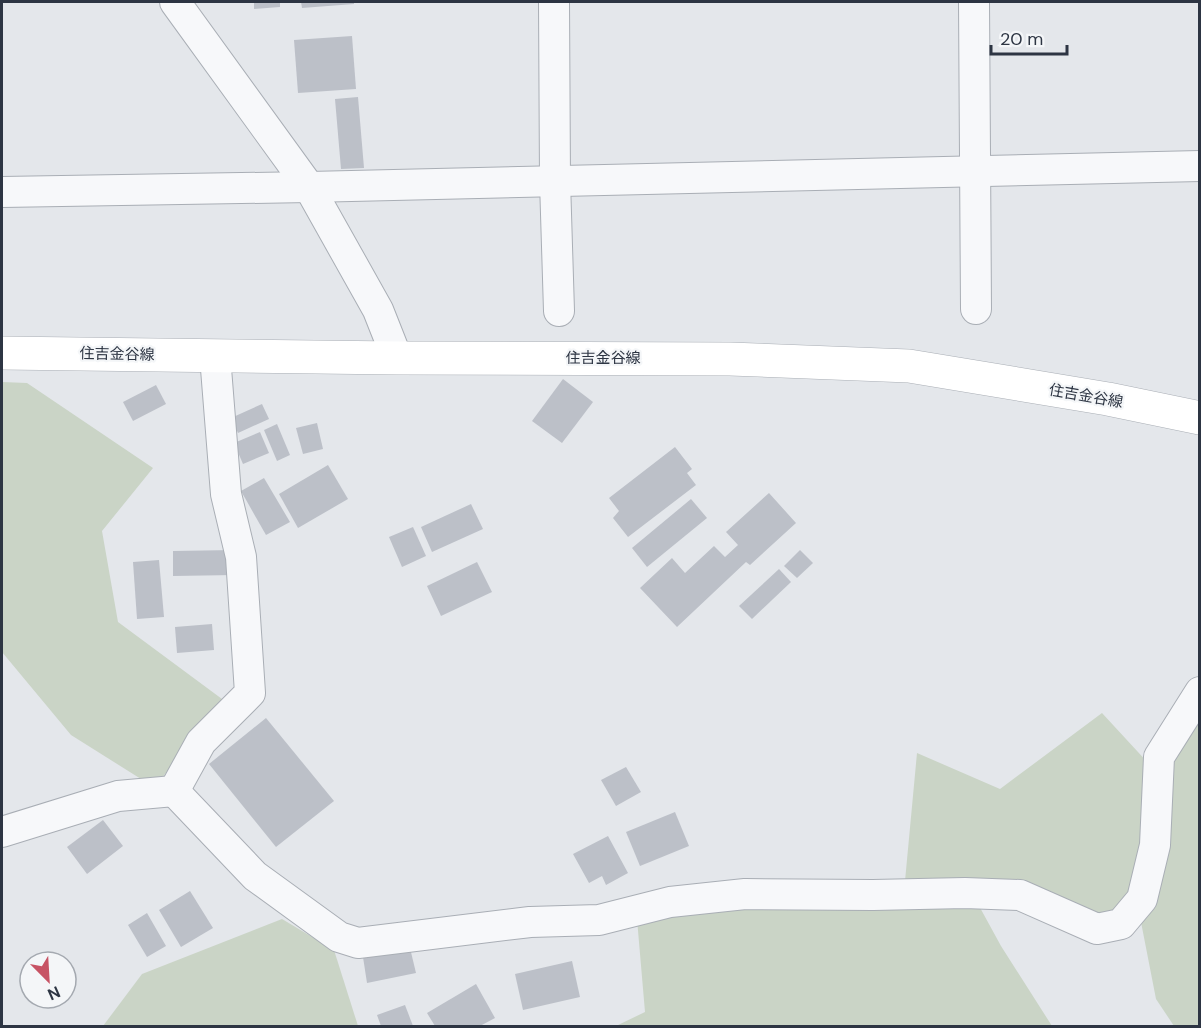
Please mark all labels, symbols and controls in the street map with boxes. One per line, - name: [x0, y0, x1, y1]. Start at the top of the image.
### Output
- scale bar: [991, 18, 1068, 56]
- text: 20 m: [1000, 27, 1043, 51]
- street label: 住吉金谷線: [79, 343, 155, 365]
- street label: 住吉金谷線: [565, 348, 641, 368]
- street label: 住吉金谷線: [1047, 380, 1125, 412]
- north arrow: [18, 950, 78, 1010]
- text: N: [44, 981, 63, 1005]

